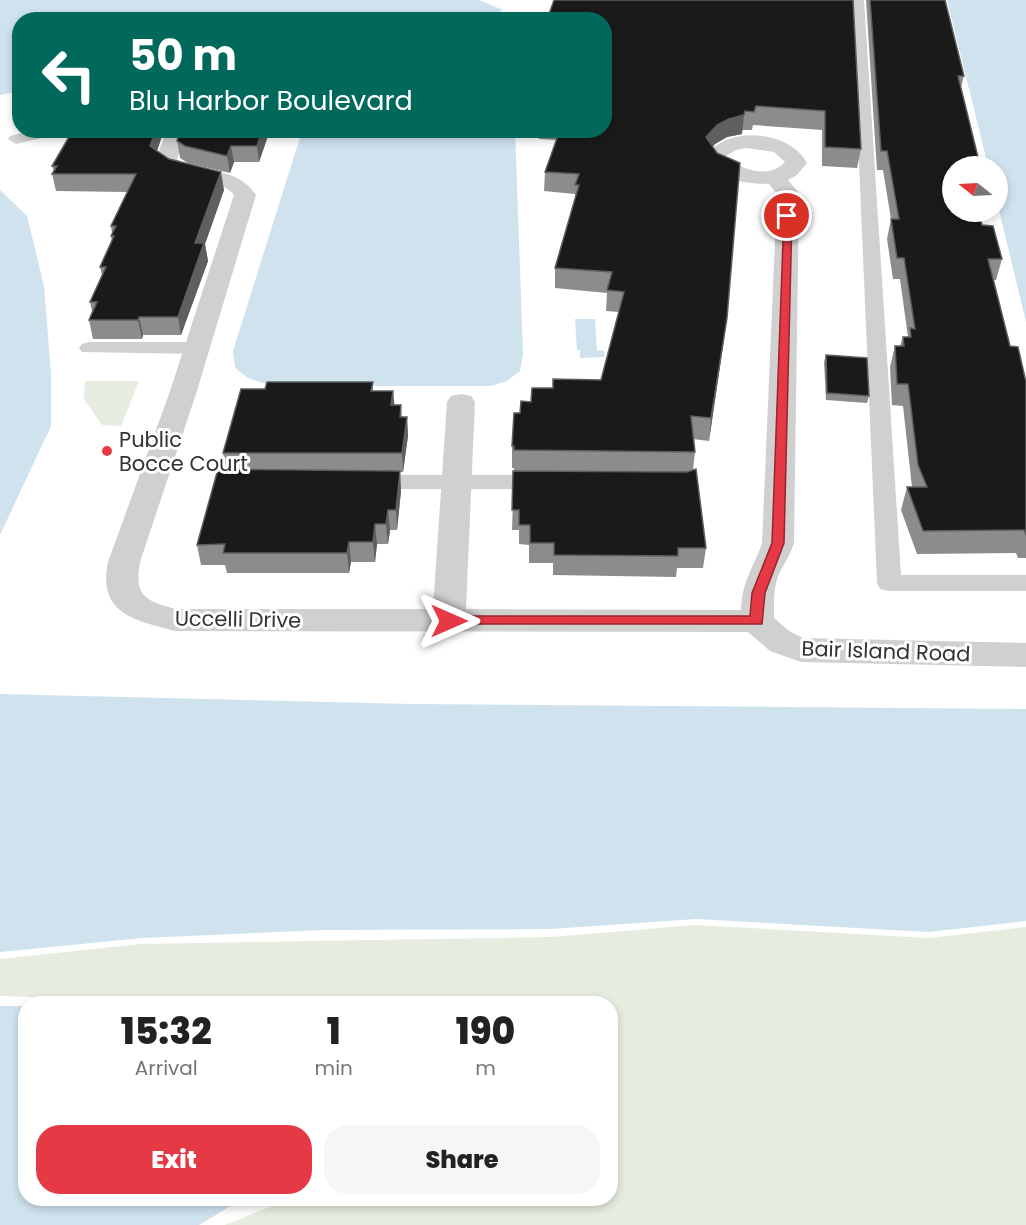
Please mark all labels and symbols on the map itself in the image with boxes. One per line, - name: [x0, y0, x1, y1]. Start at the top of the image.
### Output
- north arrow: [942, 156, 1008, 222]
- pin: [761, 190, 812, 241]
- place label: Public Bocce Court: [119, 425, 248, 478]
- marker: Public Bocce Court: [100, 444, 114, 458]
- position arrow: [417, 589, 481, 653]
- street label: Uccelli Drive: [175, 603, 301, 635]
- street label: Bair Island Road: [801, 634, 971, 668]

